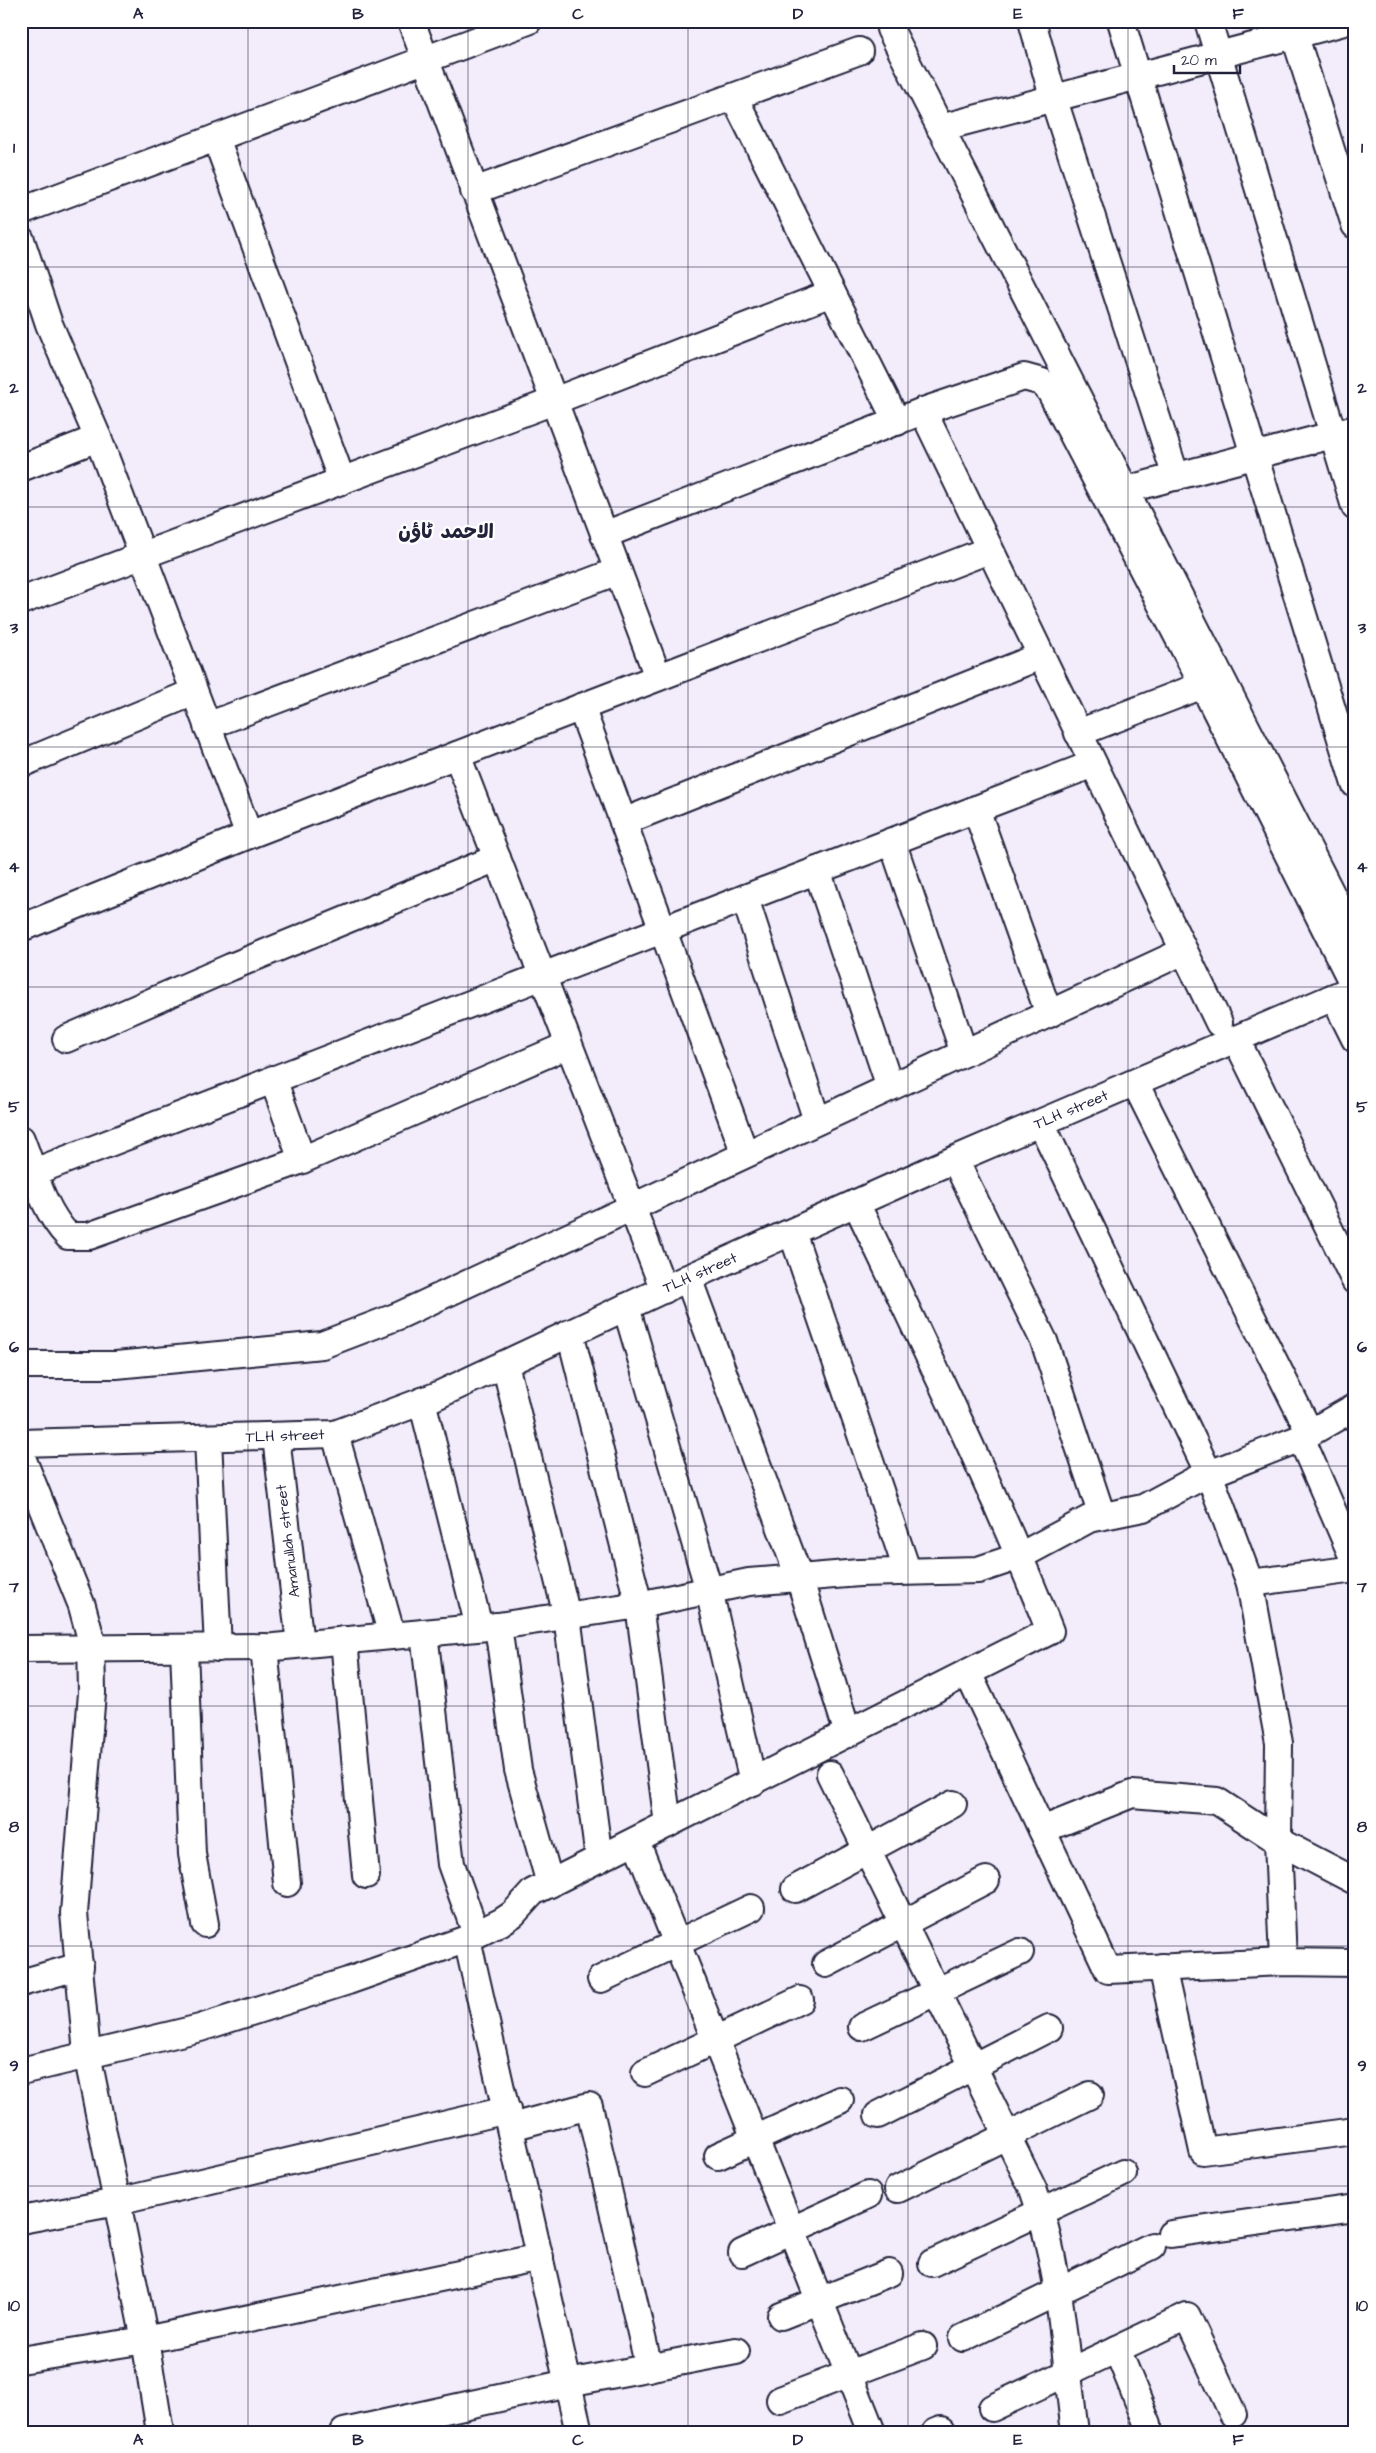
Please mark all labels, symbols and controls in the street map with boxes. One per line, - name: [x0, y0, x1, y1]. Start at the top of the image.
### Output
- text: A: [133, 3, 144, 25]
- text: B: [352, 3, 364, 25]
- text: C: [572, 3, 584, 25]
- text: D: [793, 3, 804, 25]
- text: E: [1013, 3, 1023, 25]
- text: F: [1232, 3, 1244, 25]
- scale bar: [1174, 42, 1240, 74]
- text: 20 m: [1181, 50, 1217, 71]
- text: 1: [13, 137, 16, 159]
- text: 1: [1361, 137, 1364, 159]
- text: 2: [8, 377, 19, 399]
- text: 2: [1356, 377, 1367, 399]
- district label: الاحمد ٹاؤن: [398, 518, 494, 546]
- text: 3: [9, 617, 19, 639]
- text: 3: [1357, 617, 1367, 639]
- text: 4: [9, 856, 20, 878]
- text: 4: [1357, 856, 1368, 878]
- street label: TLH street: [1031, 1085, 1111, 1135]
- text: 5: [8, 1096, 20, 1118]
- text: 5: [1356, 1096, 1368, 1118]
- street label: TLH street: [660, 1247, 740, 1299]
- text: 6: [9, 1336, 19, 1358]
- text: 6: [1357, 1336, 1367, 1358]
- street label: TLH street: [245, 1424, 325, 1448]
- street label: Amanullah street: [271, 1483, 305, 1599]
- text: 7: [8, 1576, 19, 1598]
- text: 7: [1356, 1576, 1367, 1598]
- text: 8: [9, 1816, 20, 1838]
- text: 8: [1357, 1816, 1368, 1838]
- text: 9: [9, 2055, 19, 2077]
- text: 9: [1357, 2055, 1367, 2077]
- text: 10: [8, 2295, 20, 2317]
- text: 10: [1356, 2295, 1368, 2317]
- text: A: [133, 2429, 144, 2451]
- text: B: [352, 2429, 364, 2451]
- text: C: [572, 2429, 584, 2451]
- text: D: [793, 2429, 804, 2451]
- text: E: [1013, 2429, 1023, 2451]
- text: F: [1232, 2429, 1244, 2451]

